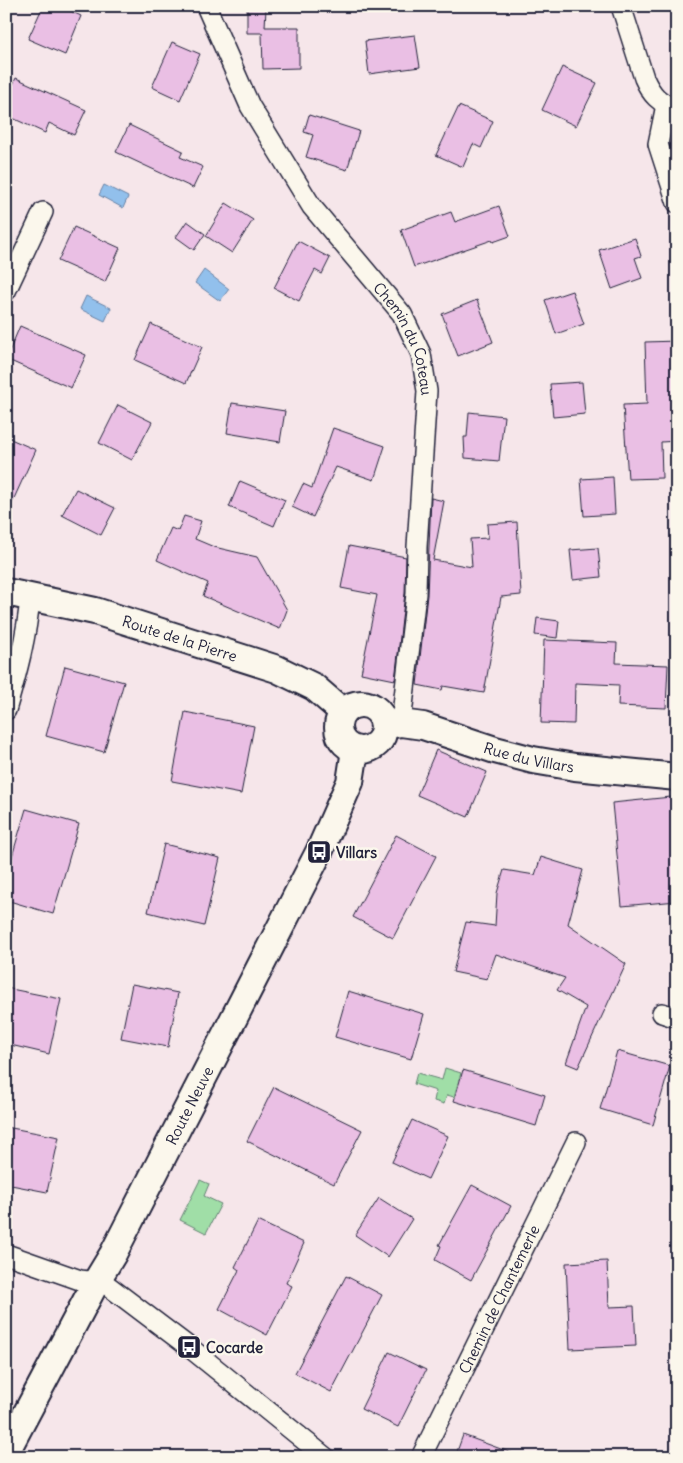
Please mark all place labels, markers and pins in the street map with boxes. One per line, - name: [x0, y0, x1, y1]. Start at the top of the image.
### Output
- bus stop icon: Villars: [306, 839, 332, 865]
- place label: Villars: [336, 843, 377, 862]
- bus stop icon: Cocarde: [176, 1334, 202, 1360]
- place label: Cocarde: [206, 1338, 263, 1357]

